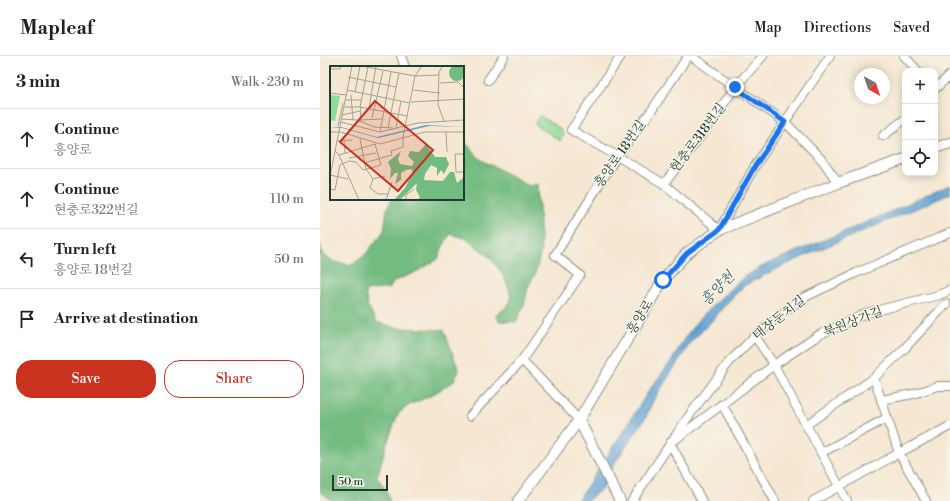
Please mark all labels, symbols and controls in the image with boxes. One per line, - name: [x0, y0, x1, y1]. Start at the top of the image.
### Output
- text: Mapleaf: [20, 16, 93, 40]
- text: Map: [754, 19, 782, 37]
- text: Directions: [804, 19, 871, 37]
- text: Saved: [893, 19, 930, 37]
- inset map: [330, 66, 464, 200]
- north arrow: [854, 68, 890, 104]
- map controls: [902, 68, 938, 176]
- button: +: [902, 68, 938, 104]
- text: 3 min: [16, 71, 60, 93]
- text: Walk · 230 m: [231, 74, 304, 90]
- route end: [726, 78, 744, 96]
- street label: 현충로318번길: [667, 100, 729, 176]
- button: −: [902, 104, 938, 140]
- street label: 흥양로 18번길: [591, 117, 649, 191]
- text: Continue: [54, 120, 119, 139]
- icon: ahead: [16, 128, 38, 150]
- text: 70 m: [275, 131, 304, 147]
- button: locate: [902, 140, 938, 176]
- text: 흥양로: [54, 142, 92, 158]
- text: Continue: [54, 180, 119, 199]
- icon: ahead: [16, 188, 38, 210]
- text: 110 m: [270, 191, 304, 207]
- text: 현충로322번길: [54, 202, 139, 218]
- text: Turn left: [54, 240, 116, 259]
- icon: left: [16, 248, 38, 270]
- text: 50 m: [274, 251, 304, 267]
- text: 흥양로 18번길: [54, 262, 133, 278]
- water label: 흥양천: [697, 267, 740, 310]
- route start: [654, 271, 672, 289]
- street label: 태장둔치길: [749, 292, 809, 344]
- street label: 흥양로: [623, 296, 657, 337]
- street label: 북원상가길: [821, 303, 885, 341]
- icon: arrive: [16, 308, 38, 330]
- text: Arrive at destination: [54, 309, 198, 328]
- button: Save: [16, 360, 156, 398]
- button: Share: [164, 360, 304, 398]
- scale bar: [332, 473, 388, 492]
- text: 50 m: [338, 475, 363, 489]

